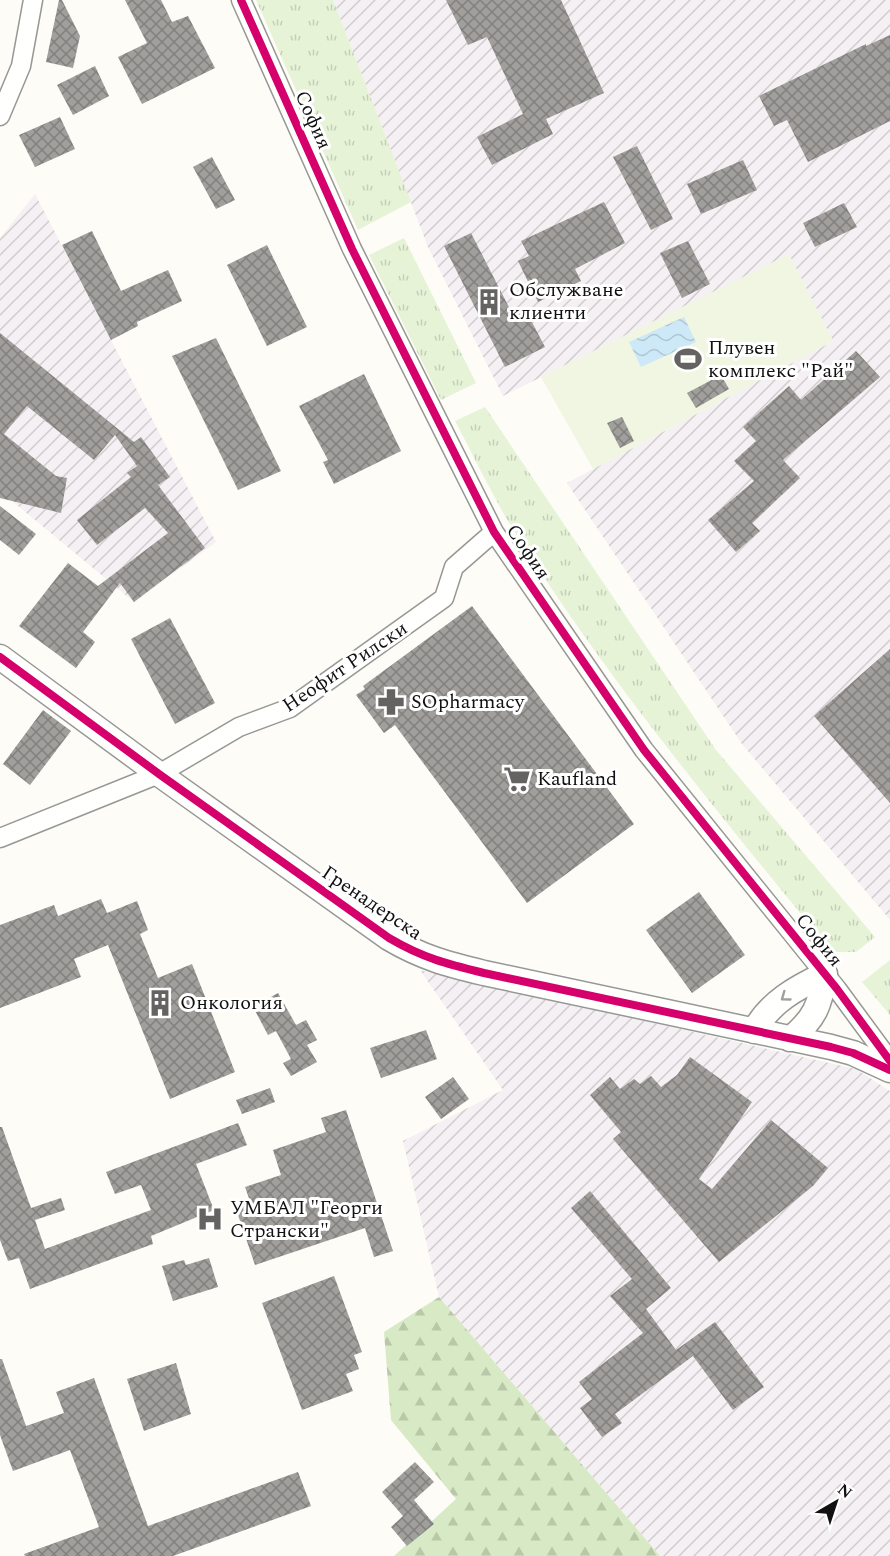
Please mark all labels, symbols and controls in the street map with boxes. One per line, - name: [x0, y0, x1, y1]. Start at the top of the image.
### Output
- street label: София: [287, 86, 339, 154]
- place label: Обслужване клиенти: [509, 275, 623, 328]
- building icon: Обслужване клиенти: [474, 287, 504, 317]
- place label: Плувен комплекс "Рай": [708, 333, 853, 386]
- sports icon: Плувен комплекс "Рай": [673, 344, 703, 374]
- street label: София: [498, 518, 558, 586]
- street label: Неофит Рилски: [276, 614, 414, 720]
- pharmacy icon: SOpharmacy: [376, 687, 406, 717]
- place label: SOpharmacy: [411, 687, 526, 717]
- supermarket icon: Kaufland: [502, 764, 532, 794]
- place label: Kaufland: [537, 764, 617, 794]
- street label: Гренадерска: [316, 858, 429, 948]
- street label: София: [788, 907, 850, 973]
- building icon: Онкология: [145, 988, 175, 1018]
- place label: Онкология: [180, 988, 283, 1018]
- one-way arrow: [780, 989, 791, 1000]
- place label: УМБАЛ "Георги Странски": [230, 1193, 383, 1246]
- hospital icon: УМБАЛ "Георги Странски": [195, 1204, 225, 1234]
- north arrow: [806, 1472, 866, 1532]
- text: N: [832, 1478, 857, 1505]

